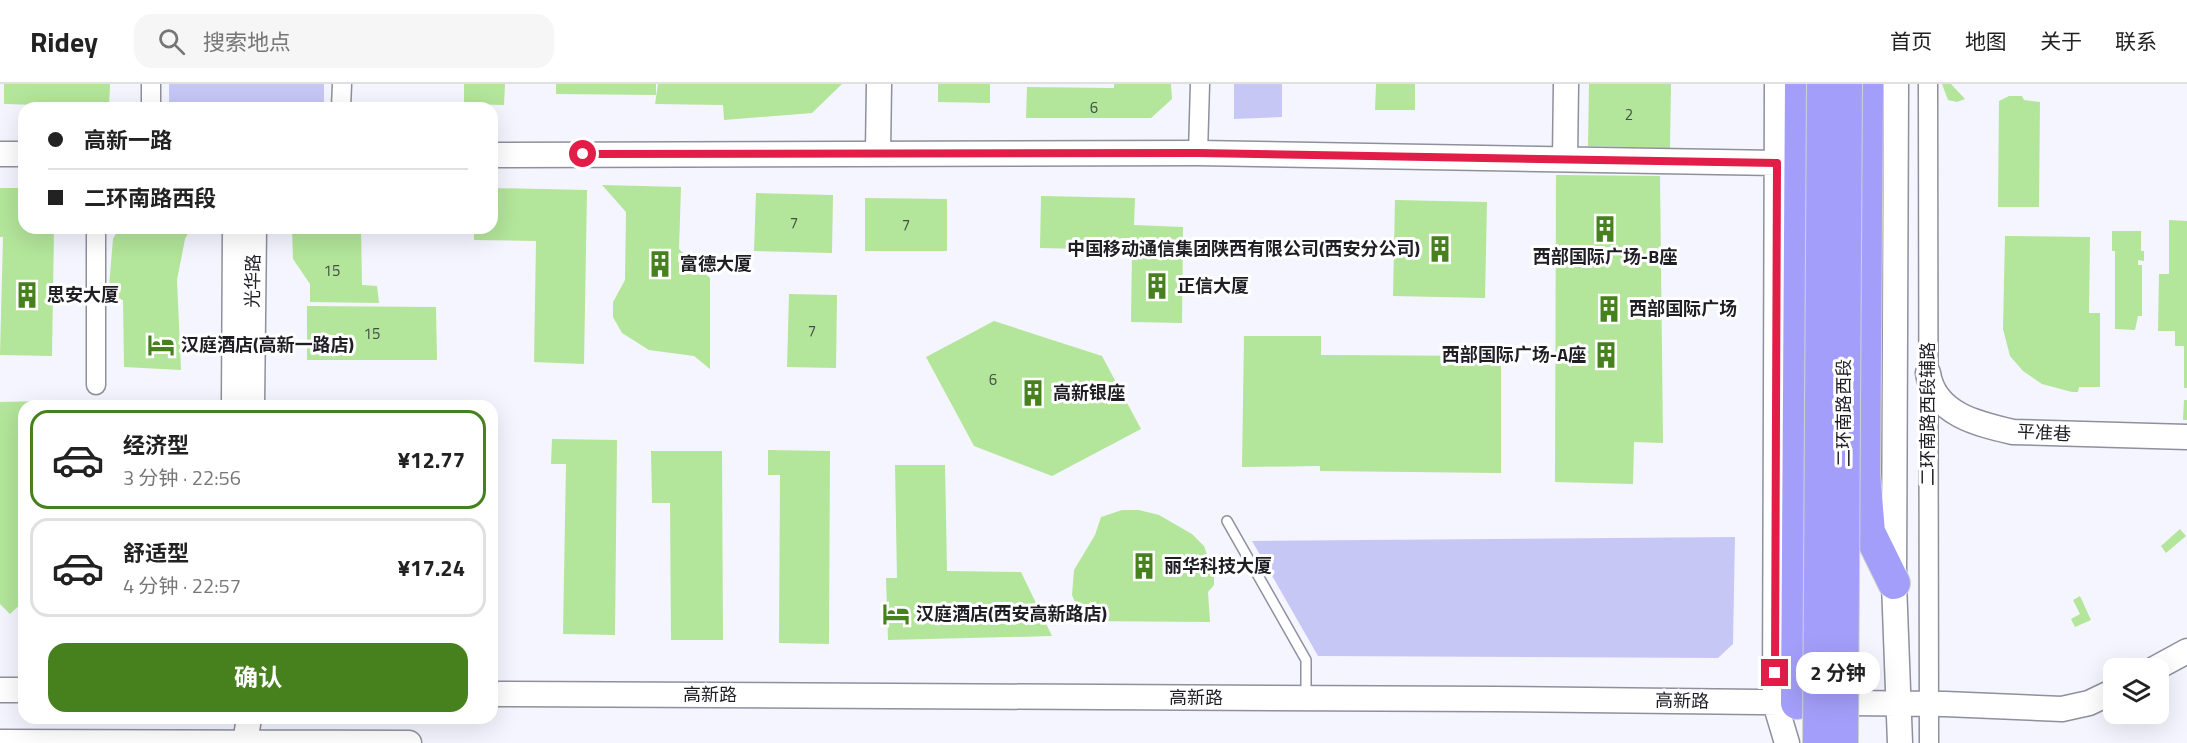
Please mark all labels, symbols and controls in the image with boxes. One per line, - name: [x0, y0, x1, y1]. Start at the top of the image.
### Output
- search box: [134, 14, 554, 68]
- text: Ridey: [30, 20, 98, 63]
- icon: search: [155, 25, 188, 58]
- text: 搜索地点: [203, 25, 291, 59]
- text: 首页: [1890, 25, 1932, 57]
- text: 地图: [1965, 25, 2007, 57]
- text: 关于: [2040, 25, 2082, 57]
- text: 联系: [2115, 25, 2157, 57]
- house number: 6: [1090, 96, 1098, 119]
- house number: 2: [1625, 103, 1633, 126]
- text: 高新一路: [84, 123, 172, 157]
- route start: [569, 140, 596, 167]
- text: 二环南路西段: [84, 181, 216, 215]
- house number: 7: [790, 211, 798, 234]
- house number: 7: [902, 213, 910, 236]
- building icon: 西部国际广场-B座: [1590, 214, 1620, 244]
- building icon: 中国移动通信集团陕西有限公司(西安分公司): [1425, 234, 1455, 264]
- place label: 中国移动通信集团陕西有限公司(西安分公司): [1067, 235, 1420, 262]
- place label: 西部国际广场-B座: [1533, 243, 1677, 270]
- building icon: 富德大厦: [645, 249, 675, 279]
- place label: 富德大厦: [680, 250, 752, 277]
- street label: 光华路: [239, 254, 266, 308]
- house number: 15: [324, 259, 340, 282]
- building icon: 正信大厦: [1142, 271, 1172, 301]
- place label: 正信大厦: [1177, 272, 1249, 299]
- building icon: 思安大厦: [12, 280, 42, 310]
- place label: 思安大厦: [47, 281, 119, 308]
- building icon: 西部国际广场: [1594, 294, 1624, 324]
- place label: 西部国际广场: [1629, 295, 1737, 322]
- house number: 7: [808, 319, 816, 342]
- house number: 15: [364, 322, 380, 345]
- hotel icon: 汉庭酒店(高新一路店): [146, 330, 176, 360]
- place label: 汉庭酒店(高新一路店): [181, 331, 354, 358]
- building icon: 西部国际广场-A座: [1591, 340, 1621, 370]
- place label: 西部国际广场-A座: [1442, 341, 1586, 368]
- street label: 二环南路西段辅路: [1914, 342, 1941, 486]
- street label: 二环南路西段: [1830, 359, 1857, 467]
- house number: 6: [989, 368, 997, 391]
- building icon: 高新银座: [1018, 378, 1048, 408]
- place label: 高新银座: [1053, 379, 1125, 406]
- street label: 平准巷: [2016, 418, 2072, 447]
- text: 经济型: [123, 428, 189, 462]
- icon: car: [51, 433, 105, 487]
- text: ¥12.77: [398, 443, 465, 477]
- text: 3 分钟 · 22:56: [123, 462, 241, 493]
- text: 舒适型: [123, 536, 189, 570]
- icon: car: [51, 541, 105, 595]
- text: ¥17.24: [398, 551, 465, 585]
- building icon: 丽华科技大厦: [1129, 551, 1159, 581]
- place label: 丽华科技大厦: [1164, 552, 1272, 579]
- text: 4 分钟 · 22:57: [123, 570, 241, 601]
- hotel icon: 汉庭酒店(西安高新路店): [881, 599, 911, 629]
- place label: 汉庭酒店(西安高新路店): [916, 600, 1107, 627]
- button: 确认: [48, 643, 468, 712]
- callout: 2 分钟: [1796, 652, 1880, 694]
- text: 2 分钟: [1810, 657, 1866, 688]
- map controls: [2103, 658, 2169, 724]
- button: layers: [2103, 658, 2169, 724]
- route end: [1761, 659, 1788, 686]
- street label: 高新路: [683, 681, 737, 708]
- street label: 高新路: [1169, 684, 1223, 711]
- street label: 高新路: [1655, 687, 1709, 714]

